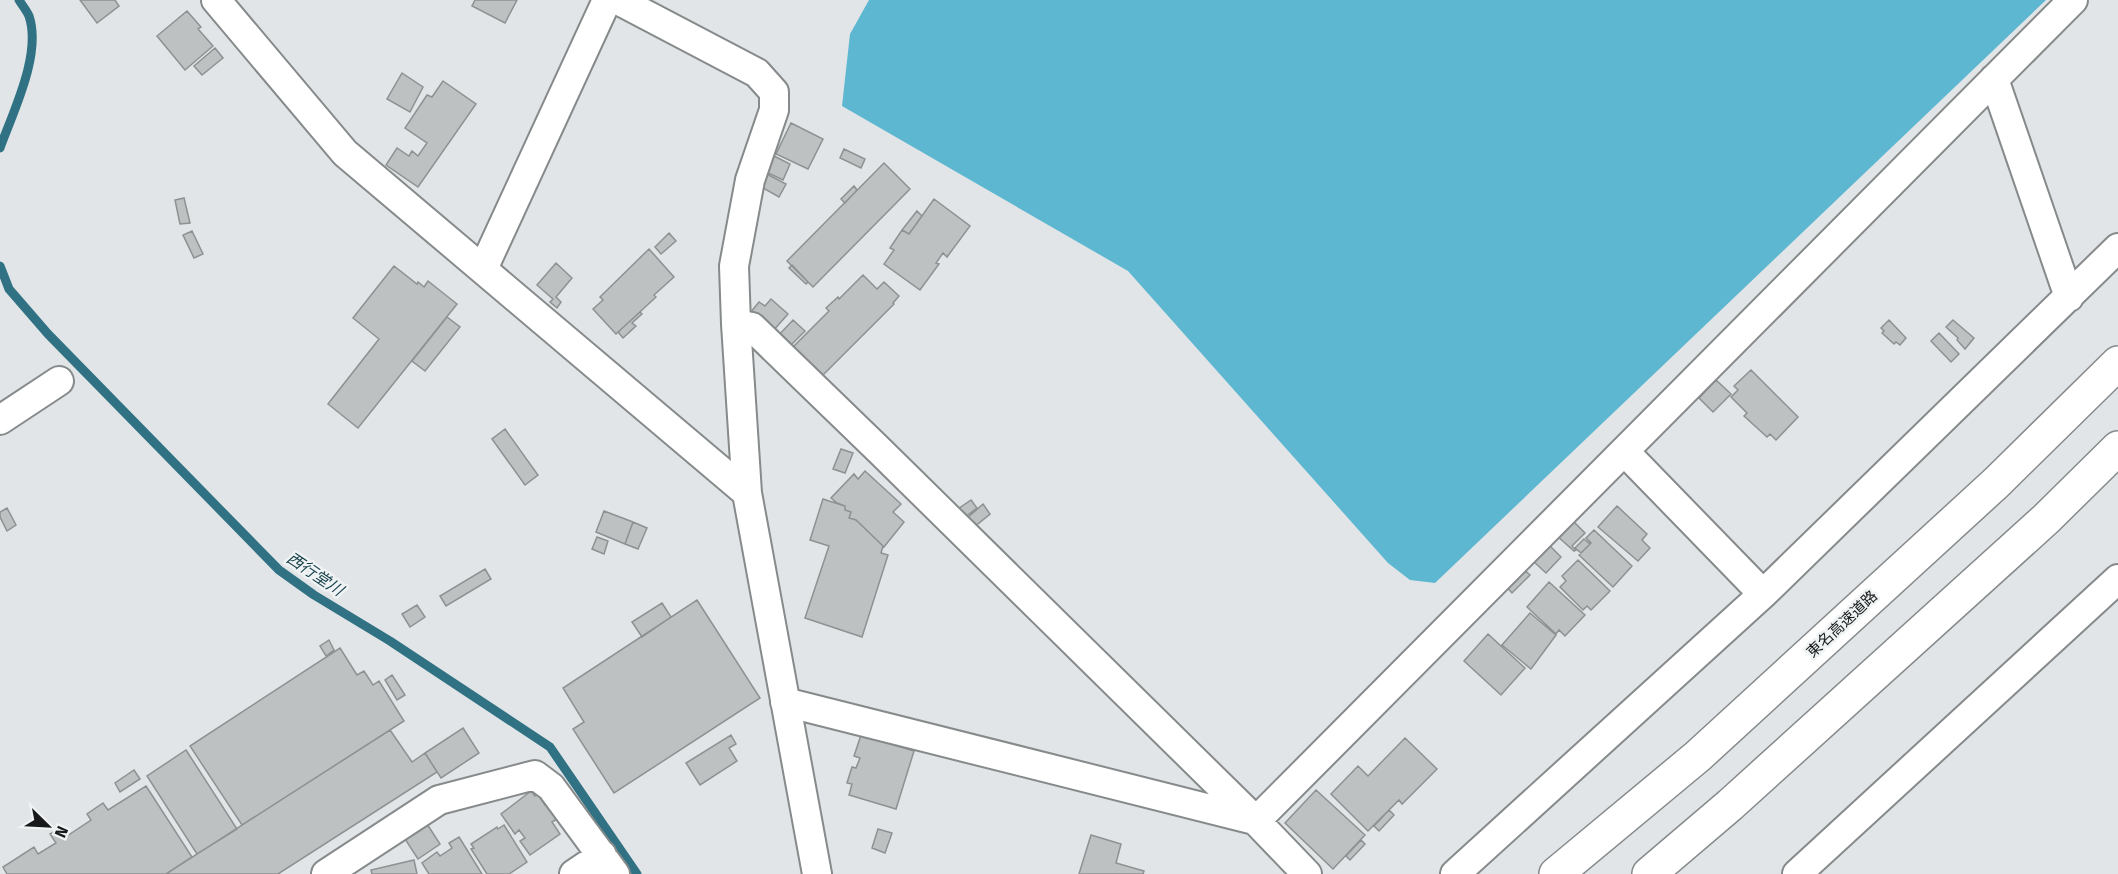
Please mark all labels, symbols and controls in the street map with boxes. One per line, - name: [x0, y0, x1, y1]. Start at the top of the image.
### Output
- water label: 西行堂川: [283, 548, 348, 601]
- street label: 東名高速道路: [1803, 587, 1881, 661]
- north arrow: [18, 796, 78, 856]
- text: N: [50, 823, 72, 841]

